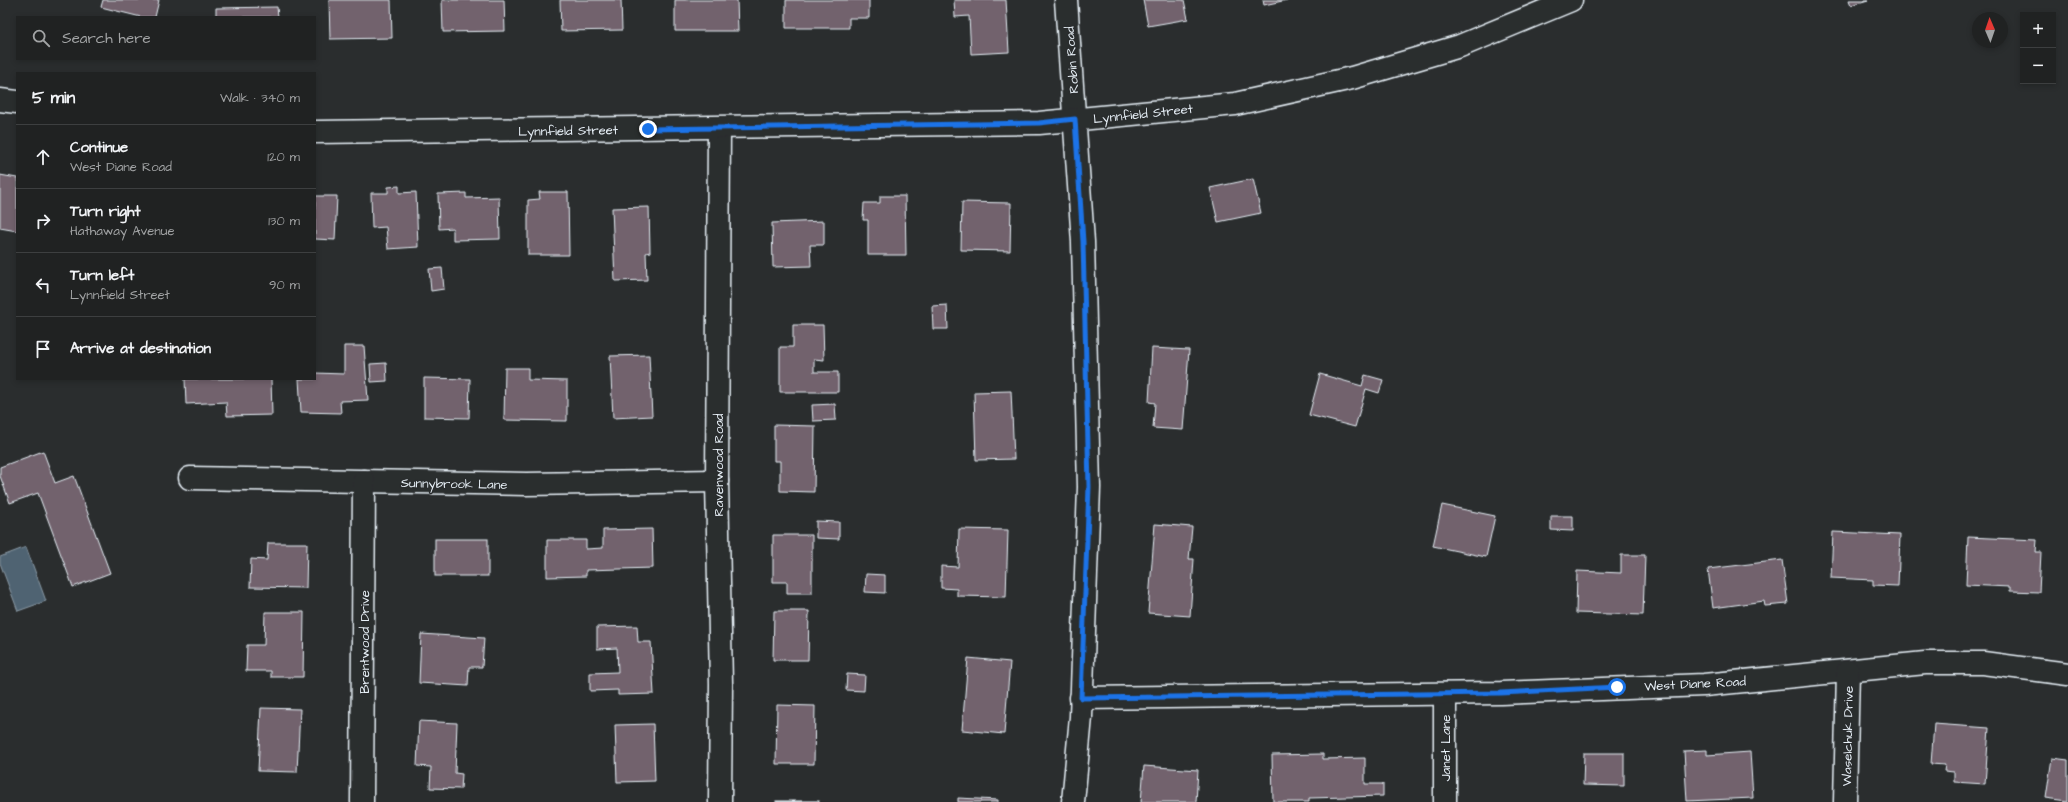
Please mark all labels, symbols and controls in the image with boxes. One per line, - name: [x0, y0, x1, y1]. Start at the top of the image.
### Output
- north arrow: [1972, 12, 2008, 48]
- map controls: [2020, 12, 2056, 84]
- button: +: [2020, 12, 2056, 48]
- search box: [16, 16, 316, 60]
- street label: Robin Road: [1061, 25, 1083, 94]
- icon: search: [30, 27, 52, 49]
- text: Search here: [62, 28, 151, 49]
- button: −: [2020, 48, 2056, 84]
- text: 5 min: [32, 86, 75, 110]
- text: Walk · 340 m: [220, 89, 300, 107]
- street label: Lynnfield Street: [1092, 100, 1195, 129]
- route end: [639, 120, 657, 138]
- street label: Lynnfield Street: [518, 121, 619, 142]
- text: Continue: [70, 137, 128, 158]
- icon: ahead: [32, 146, 54, 168]
- text: 120 m: [267, 148, 300, 166]
- text: West Diane Road: [70, 158, 172, 176]
- text: Turn right: [70, 201, 141, 222]
- icon: right: [32, 210, 54, 232]
- text: 130 m: [268, 212, 300, 230]
- text: Hathaway Avenue: [70, 222, 175, 240]
- text: Turn left: [70, 265, 134, 286]
- icon: left: [32, 274, 54, 296]
- text: 90 m: [269, 276, 300, 294]
- text: Lynnfield Street: [70, 286, 170, 304]
- icon: arrive: [32, 338, 54, 360]
- text: Arrive at destination: [70, 338, 211, 359]
- street label: Ravenwood Road: [710, 413, 728, 517]
- street label: Sunnybrook Lane: [401, 474, 507, 495]
- street label: Brentwood Drive: [356, 590, 374, 694]
- street label: West Diane Road: [1644, 672, 1747, 696]
- route start: [1608, 678, 1626, 696]
- street label: Waselchuk Drive: [1838, 686, 1858, 786]
- street label: Janet Lane: [1437, 715, 1455, 781]

